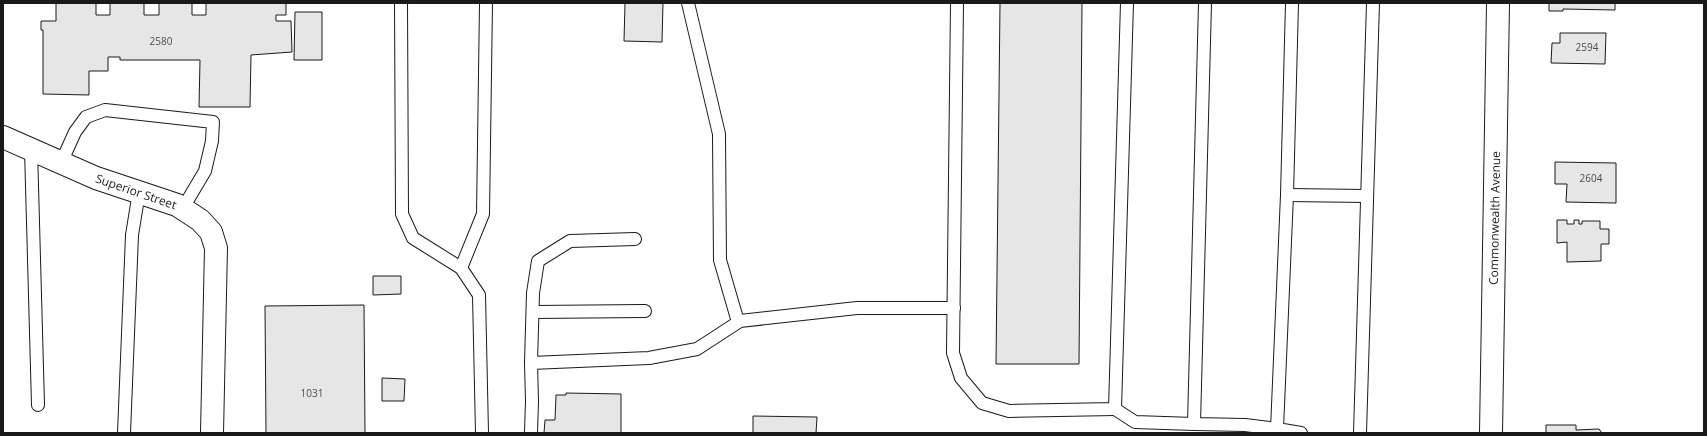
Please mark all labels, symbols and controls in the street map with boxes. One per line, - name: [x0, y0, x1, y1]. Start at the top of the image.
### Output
- house number: 2580: [150, 34, 173, 48]
- house number: 2594: [1576, 40, 1599, 54]
- street label: Commonwealth Avenue: [1485, 151, 1504, 285]
- street label: Superior Street: [93, 170, 179, 213]
- house number: 2604: [1580, 171, 1603, 185]
- house number: 1031: [301, 386, 323, 400]

